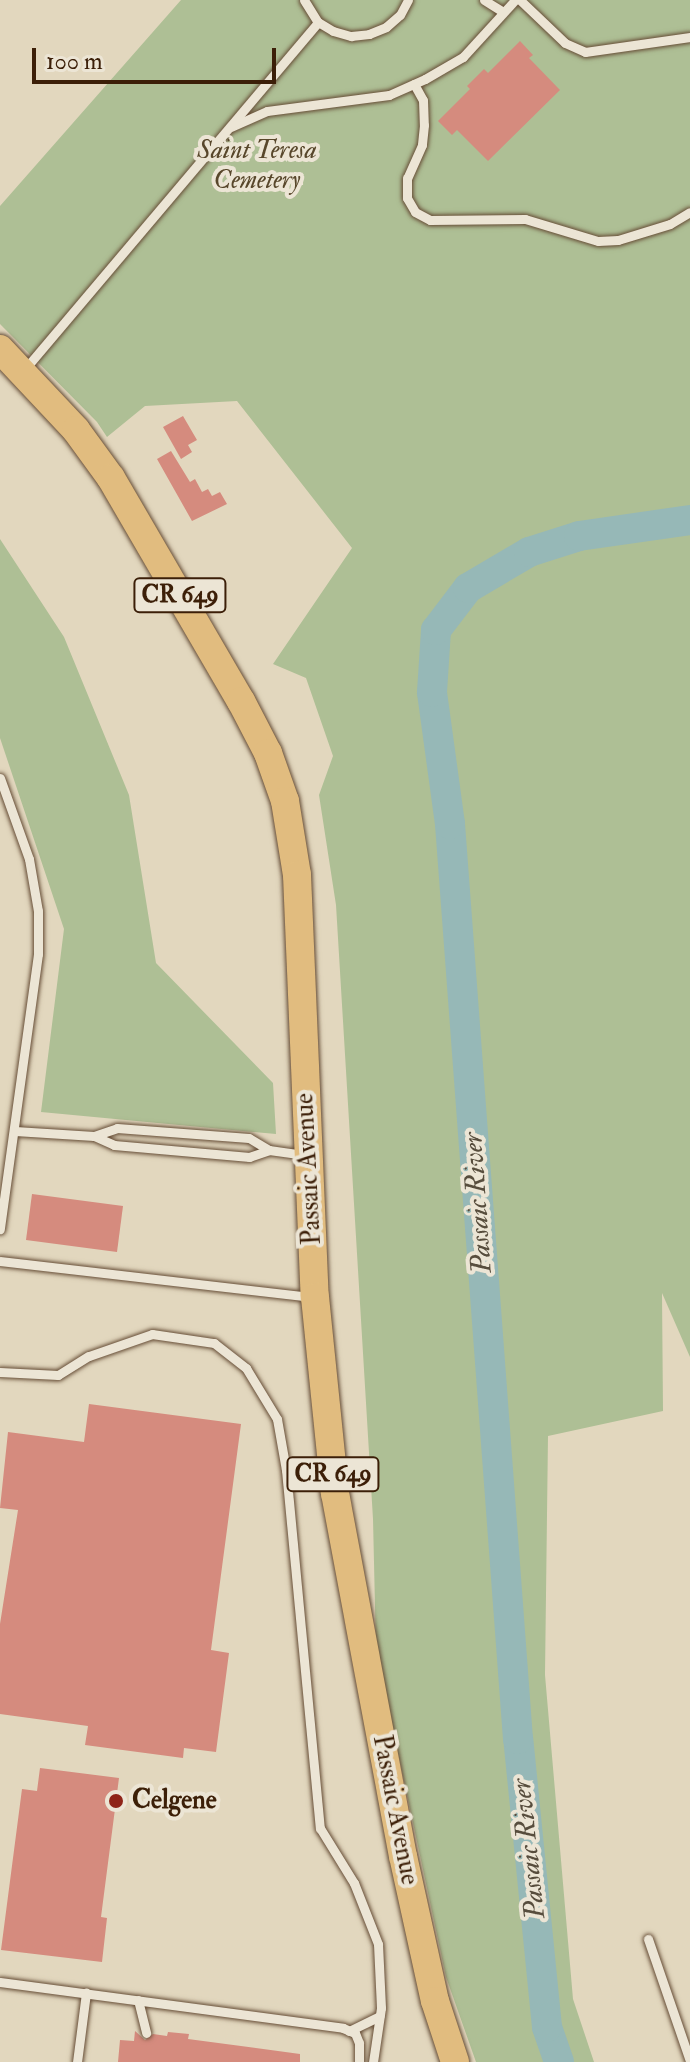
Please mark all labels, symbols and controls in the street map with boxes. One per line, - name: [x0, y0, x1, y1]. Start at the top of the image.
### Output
- scale bar: [36, 32, 280, 82]
- text: 100 m: [46, 46, 103, 77]
- park label: Saint Teresa Cemetery: [197, 135, 317, 196]
- road number: CR 649: [132, 575, 228, 615]
- street label: Passaic Avenue: [289, 1092, 329, 1246]
- water label: Passaic River: [456, 1132, 500, 1274]
- road number: CR 649: [285, 1454, 381, 1494]
- street label: Passaic Avenue: [365, 1733, 425, 1887]
- water label: Passaic River: [505, 1777, 553, 1921]
- place label: Celgene: [132, 1785, 217, 1817]
- marker: Celgene: [107, 1792, 125, 1810]

